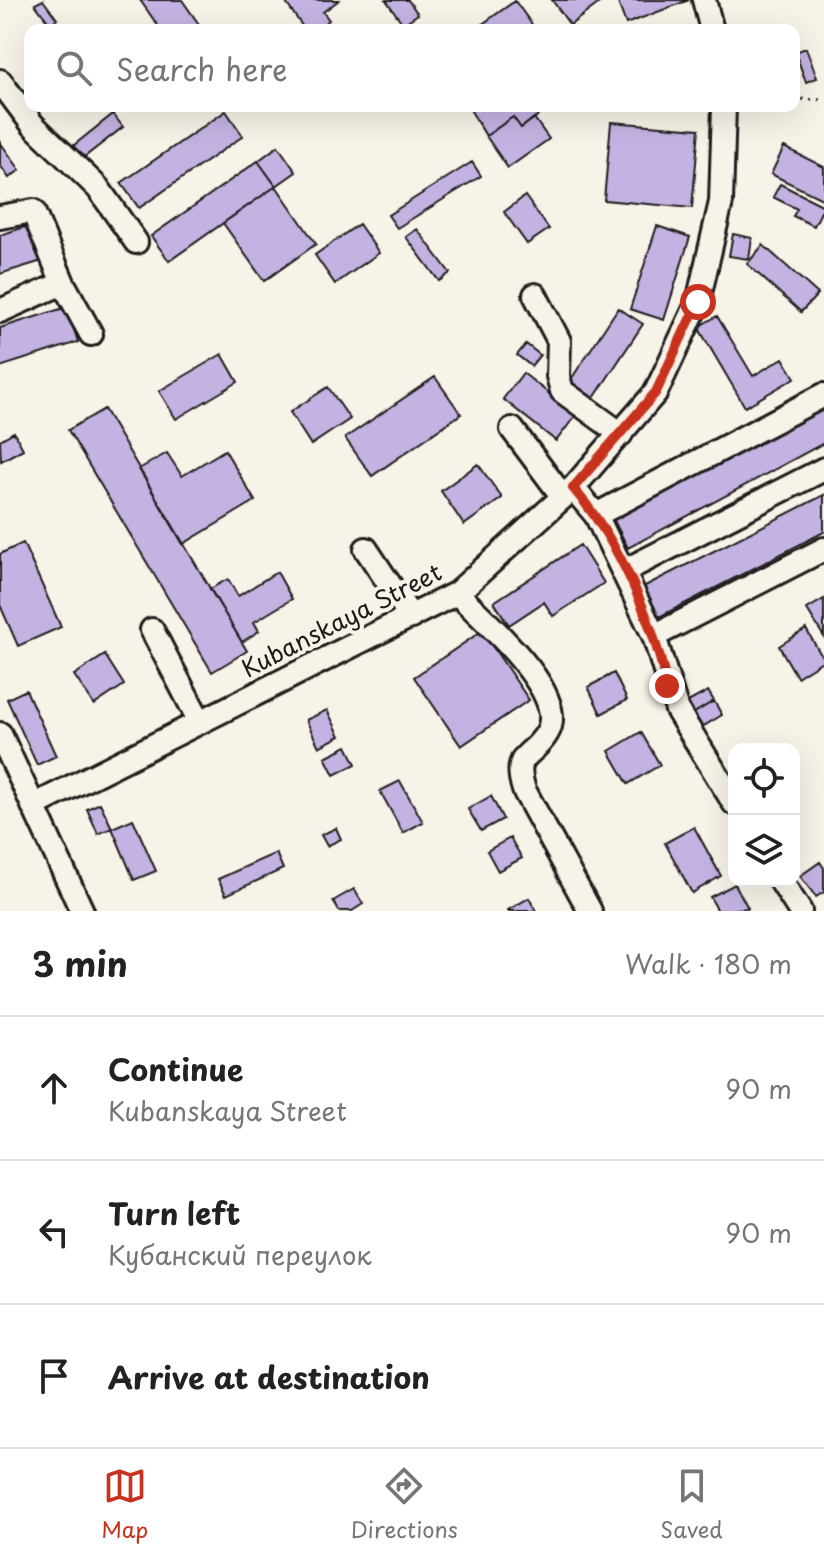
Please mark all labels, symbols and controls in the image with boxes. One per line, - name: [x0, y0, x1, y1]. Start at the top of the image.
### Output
- search box: [24, 24, 800, 112]
- icon: search: [52, 46, 96, 90]
- text: Search here: [116, 46, 288, 91]
- route start: [680, 284, 716, 320]
- street label: Kubanskaya Street: [235, 553, 448, 685]
- route end: [649, 668, 685, 704]
- map controls: [728, 743, 800, 887]
- button: locate: [728, 743, 800, 815]
- button: layers: [728, 815, 800, 887]
- text: 3 min: [32, 937, 128, 989]
- text: Walk · 180 m: [625, 944, 792, 983]
- text: Continue: [108, 1046, 243, 1091]
- icon: ahead: [32, 1066, 76, 1110]
- text: 90 m: [725, 1069, 792, 1108]
- text: Kubanskaya Street: [108, 1091, 347, 1130]
- text: Turn left: [108, 1190, 240, 1235]
- icon: left: [32, 1210, 76, 1254]
- text: 90 m: [725, 1213, 792, 1252]
- text: Кубанский переулок: [108, 1235, 372, 1274]
- icon: arrive: [32, 1354, 76, 1398]
- text: Arrive at destination: [108, 1354, 430, 1399]
- tab: Map: [101, 1464, 148, 1545]
- tab: Directions: [351, 1464, 458, 1545]
- tab: Saved: [660, 1464, 723, 1545]

